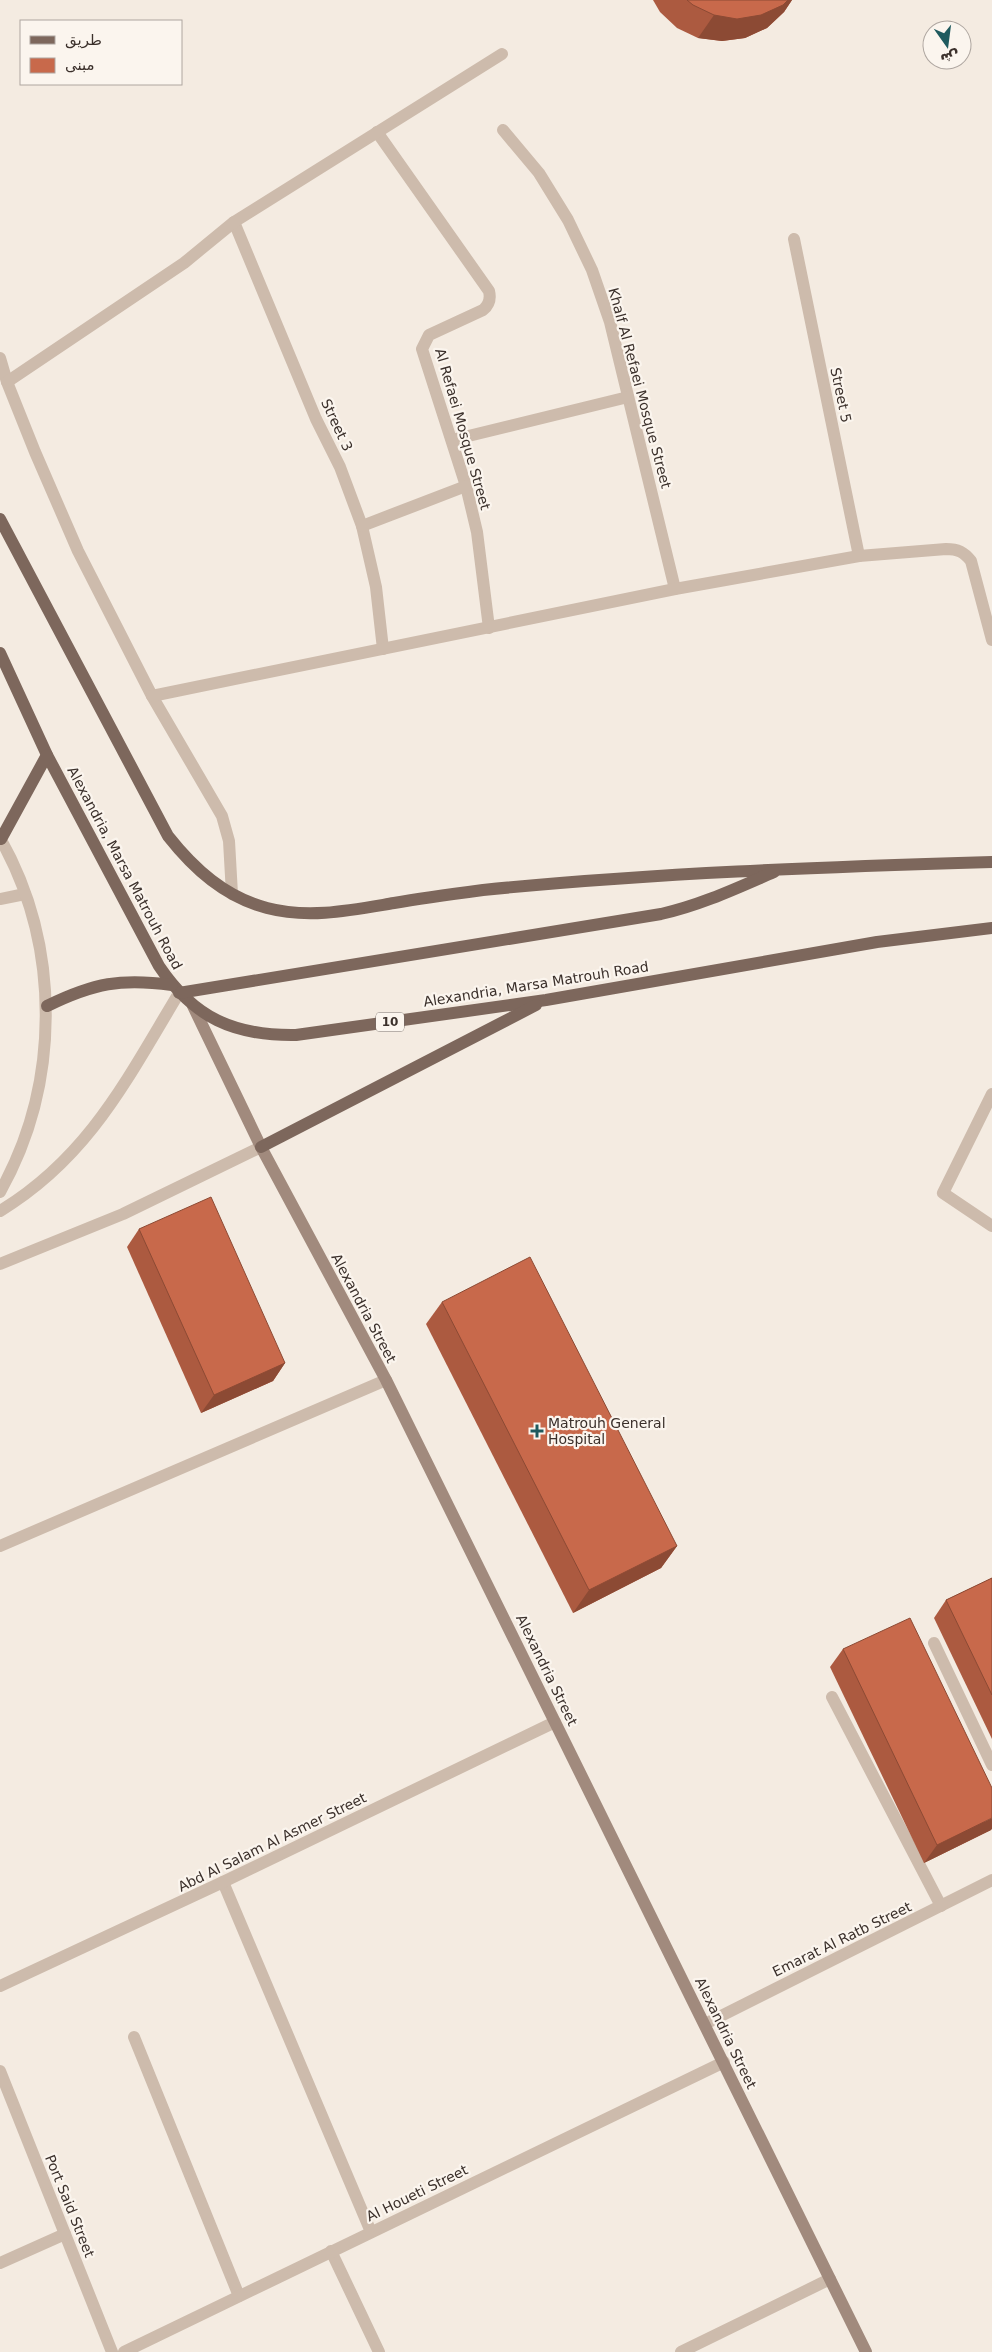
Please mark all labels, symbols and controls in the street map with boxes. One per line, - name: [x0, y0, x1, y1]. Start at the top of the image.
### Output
- legend: [20, 20, 182, 85]
- north arrow: [922, 20, 972, 70]
- text: طريق: [65, 31, 102, 49]
- text: ش: [939, 48, 961, 68]
- text: مبنى: [65, 56, 95, 74]
- street label: Khalf Al Refaei Mosque Street: [605, 286, 675, 491]
- street label: Al Refaei Mosque Street: [432, 346, 494, 512]
- street label: Street 5: [827, 366, 855, 424]
- street label: Street 3: [318, 396, 356, 454]
- street label: Alexandria, Marsa Matrouh Road: [64, 764, 186, 972]
- street label: Alexandria, Marsa Matrouh Road: [422, 958, 650, 1010]
- road number: 10: [376, 1012, 404, 1032]
- street label: Alexandria Street: [328, 1251, 400, 1366]
- place label: Matrouh General Hospital: [548, 1415, 666, 1447]
- marker: Matrouh General Hospital: [530, 1424, 544, 1438]
- street label: Alexandria Street: [513, 1612, 581, 1729]
- street label: Abd Al Salam Al Asmer Street: [175, 1789, 369, 1895]
- street label: Emarat Al Ratb Street: [770, 1898, 915, 1980]
- street label: Alexandria Street: [692, 1975, 760, 2092]
- street label: Port Said Street: [42, 2152, 98, 2260]
- street label: Al Houeti Street: [364, 2161, 471, 2224]

